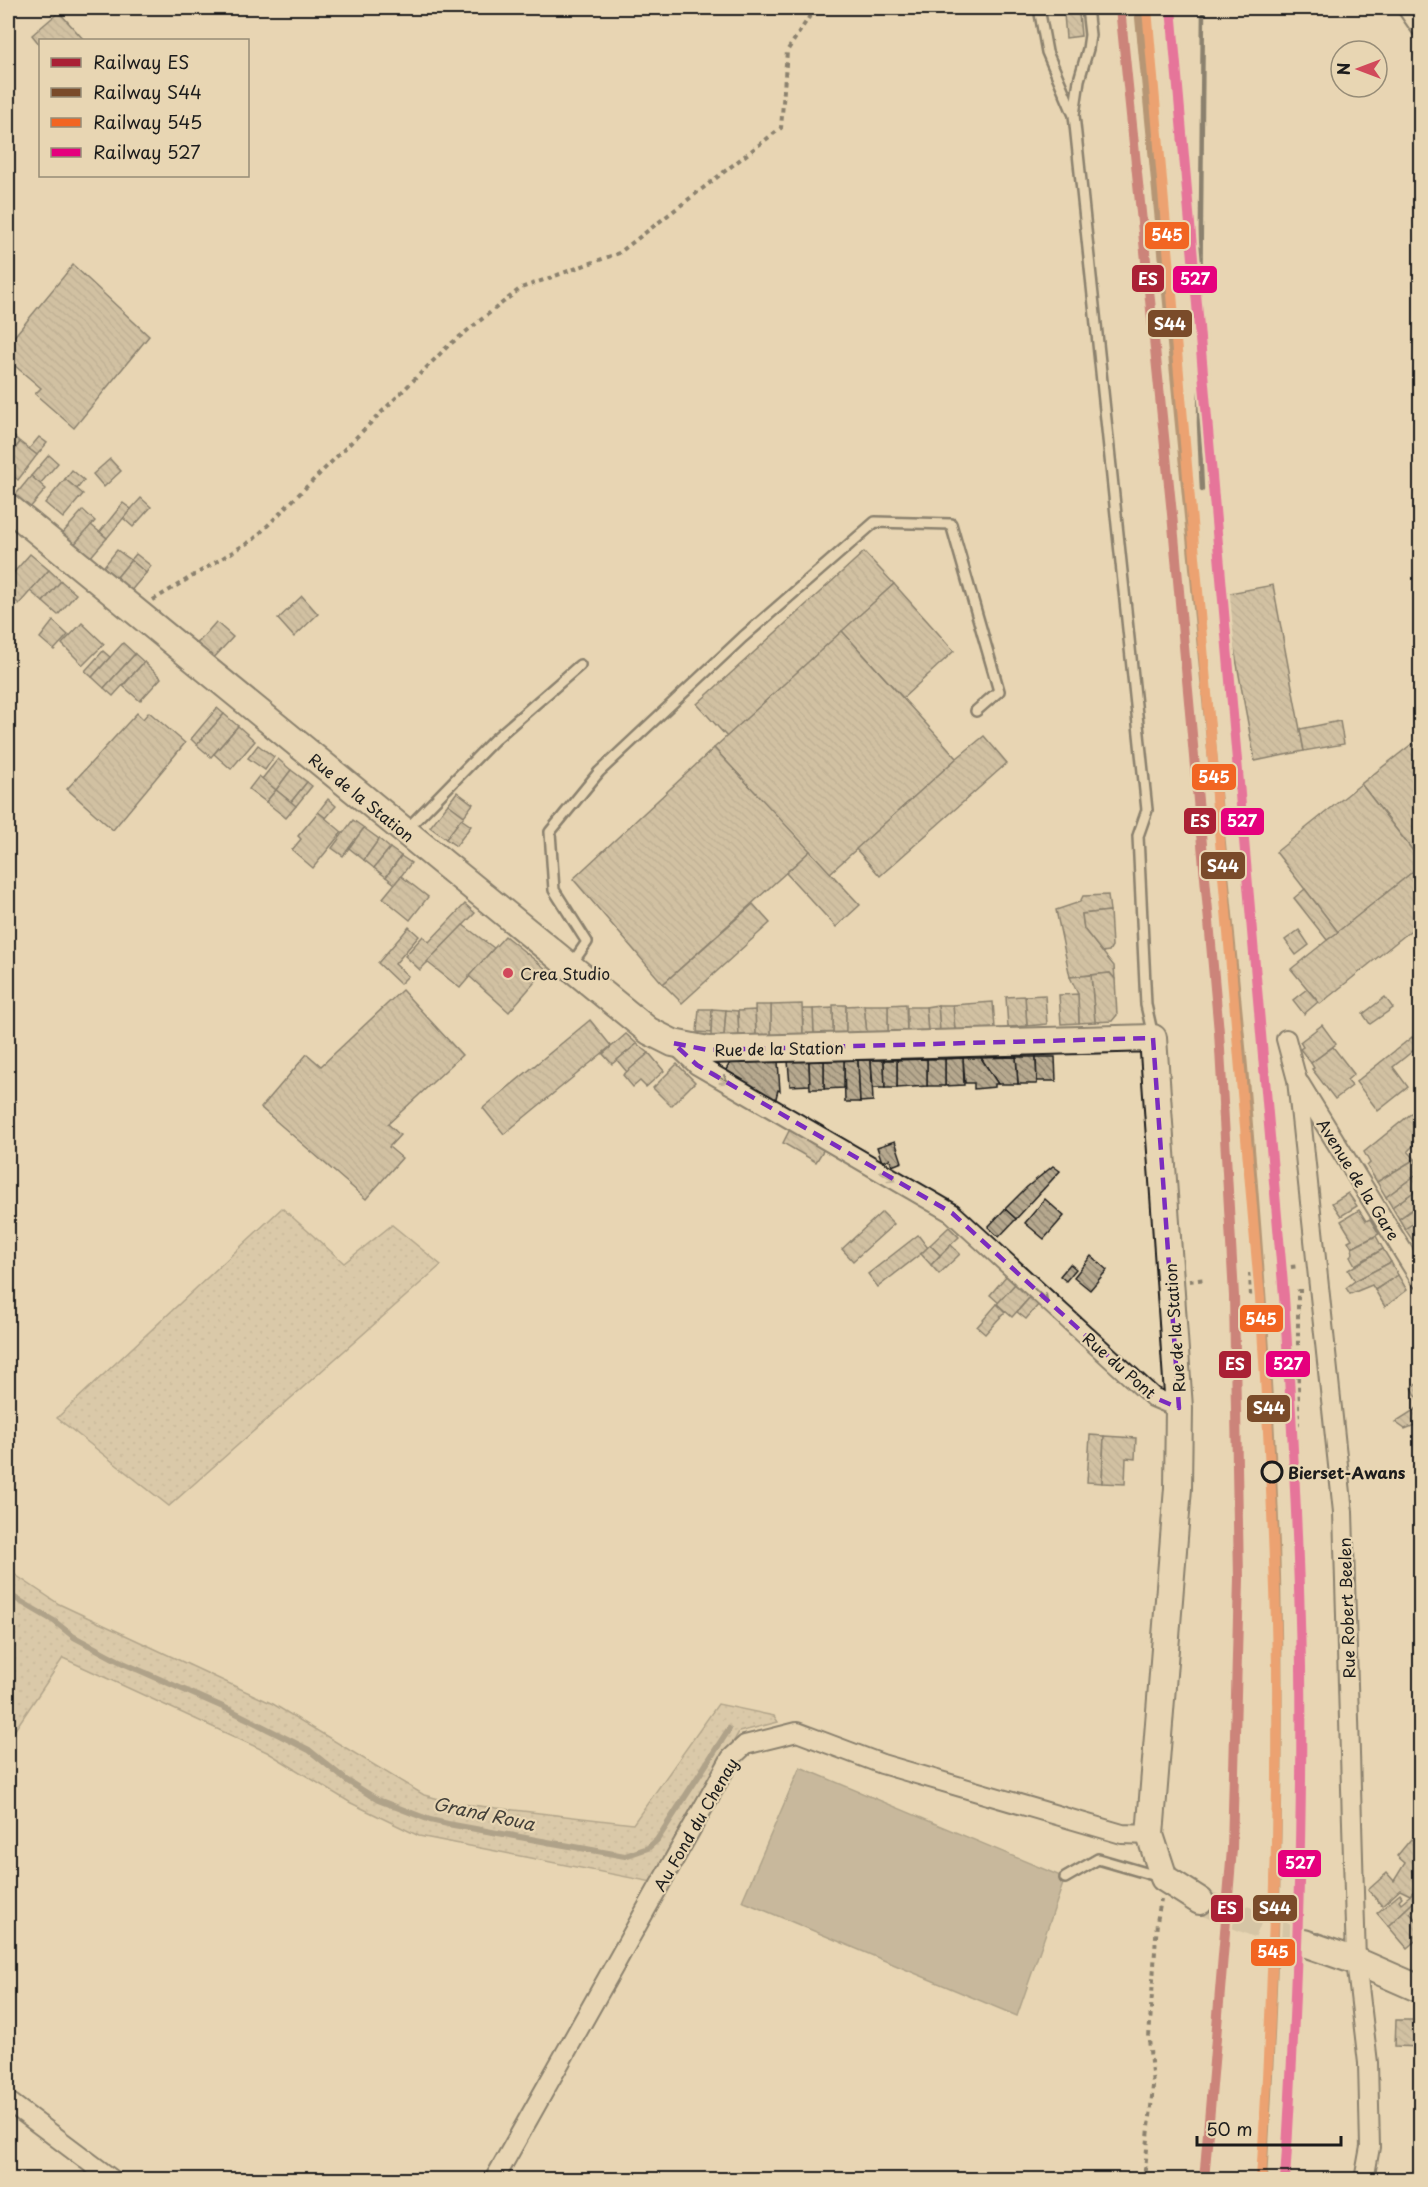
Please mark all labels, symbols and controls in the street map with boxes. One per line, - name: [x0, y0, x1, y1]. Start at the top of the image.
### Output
- legend: [39, 39, 249, 177]
- north arrow: [1329, 39, 1389, 99]
- text: Railway ES: [93, 48, 190, 75]
- text: N: [1331, 63, 1355, 75]
- text: Railway S44: [93, 78, 202, 105]
- text: Railway 545: [93, 108, 202, 135]
- text: Railway 527: [93, 138, 201, 165]
- line badge: 545: [1144, 221, 1190, 250]
- text: 545: [1151, 222, 1183, 246]
- line badge: ES: [1131, 264, 1165, 293]
- line badge: 527: [1172, 265, 1218, 294]
- text: ES: [1138, 266, 1158, 290]
- text: 527: [1180, 266, 1211, 290]
- line badge: S44: [1147, 309, 1193, 338]
- text: S44: [1154, 311, 1186, 335]
- street label: Rue de la Station: [304, 747, 420, 847]
- line badge: 545: [1191, 763, 1237, 791]
- text: 545: [1198, 764, 1230, 788]
- line badge: ES: [1183, 807, 1217, 835]
- line badge: 527: [1220, 807, 1265, 836]
- text: ES: [1190, 808, 1210, 832]
- text: 527: [1227, 808, 1258, 832]
- line badge: S44: [1200, 851, 1246, 880]
- text: S44: [1207, 853, 1239, 877]
- place label: Crea Studio: [520, 961, 610, 985]
- marker: Crea Studio: [501, 966, 515, 980]
- street label: Rue de la Station: [714, 1035, 844, 1061]
- one-way arrow: [711, 1072, 728, 1084]
- street label: Avenue de la Gare: [1312, 1113, 1406, 1245]
- one-way arrow: [879, 1170, 896, 1182]
- street label: Rue de la Station: [1158, 1263, 1190, 1393]
- one-way arrow: [1034, 1288, 1049, 1302]
- line badge: 545: [1239, 1304, 1284, 1333]
- text: 545: [1245, 1306, 1277, 1330]
- street label: Rue du Pont: [1078, 1326, 1162, 1404]
- line badge: ES: [1218, 1350, 1252, 1379]
- line badge: 527: [1265, 1350, 1311, 1378]
- text: ES: [1225, 1351, 1245, 1375]
- text: 527: [1273, 1351, 1304, 1375]
- line badge: S44: [1246, 1394, 1291, 1423]
- text: S44: [1253, 1395, 1285, 1419]
- place label: Bierset-Awans: [1288, 1460, 1406, 1484]
- marker: Bierset-Awans: [1261, 1461, 1283, 1483]
- street label: Rue Robert Beelen: [1332, 1537, 1360, 1679]
- street label: Au Fond du Chenay: [647, 1753, 743, 1895]
- water label: Grand Roua: [431, 1789, 538, 1837]
- line badge: 527: [1277, 1849, 1322, 1878]
- text: 527: [1285, 1850, 1316, 1874]
- line badge: ES: [1210, 1894, 1244, 1923]
- line badge: S44: [1252, 1894, 1298, 1922]
- text: ES: [1217, 1895, 1237, 1919]
- text: S44: [1259, 1895, 1291, 1919]
- line badge: 545: [1250, 1938, 1296, 1967]
- text: 545: [1257, 1939, 1289, 1963]
- scale bar: [1197, 2109, 1341, 2147]
- text: 50 m: [1206, 2115, 1253, 2142]

